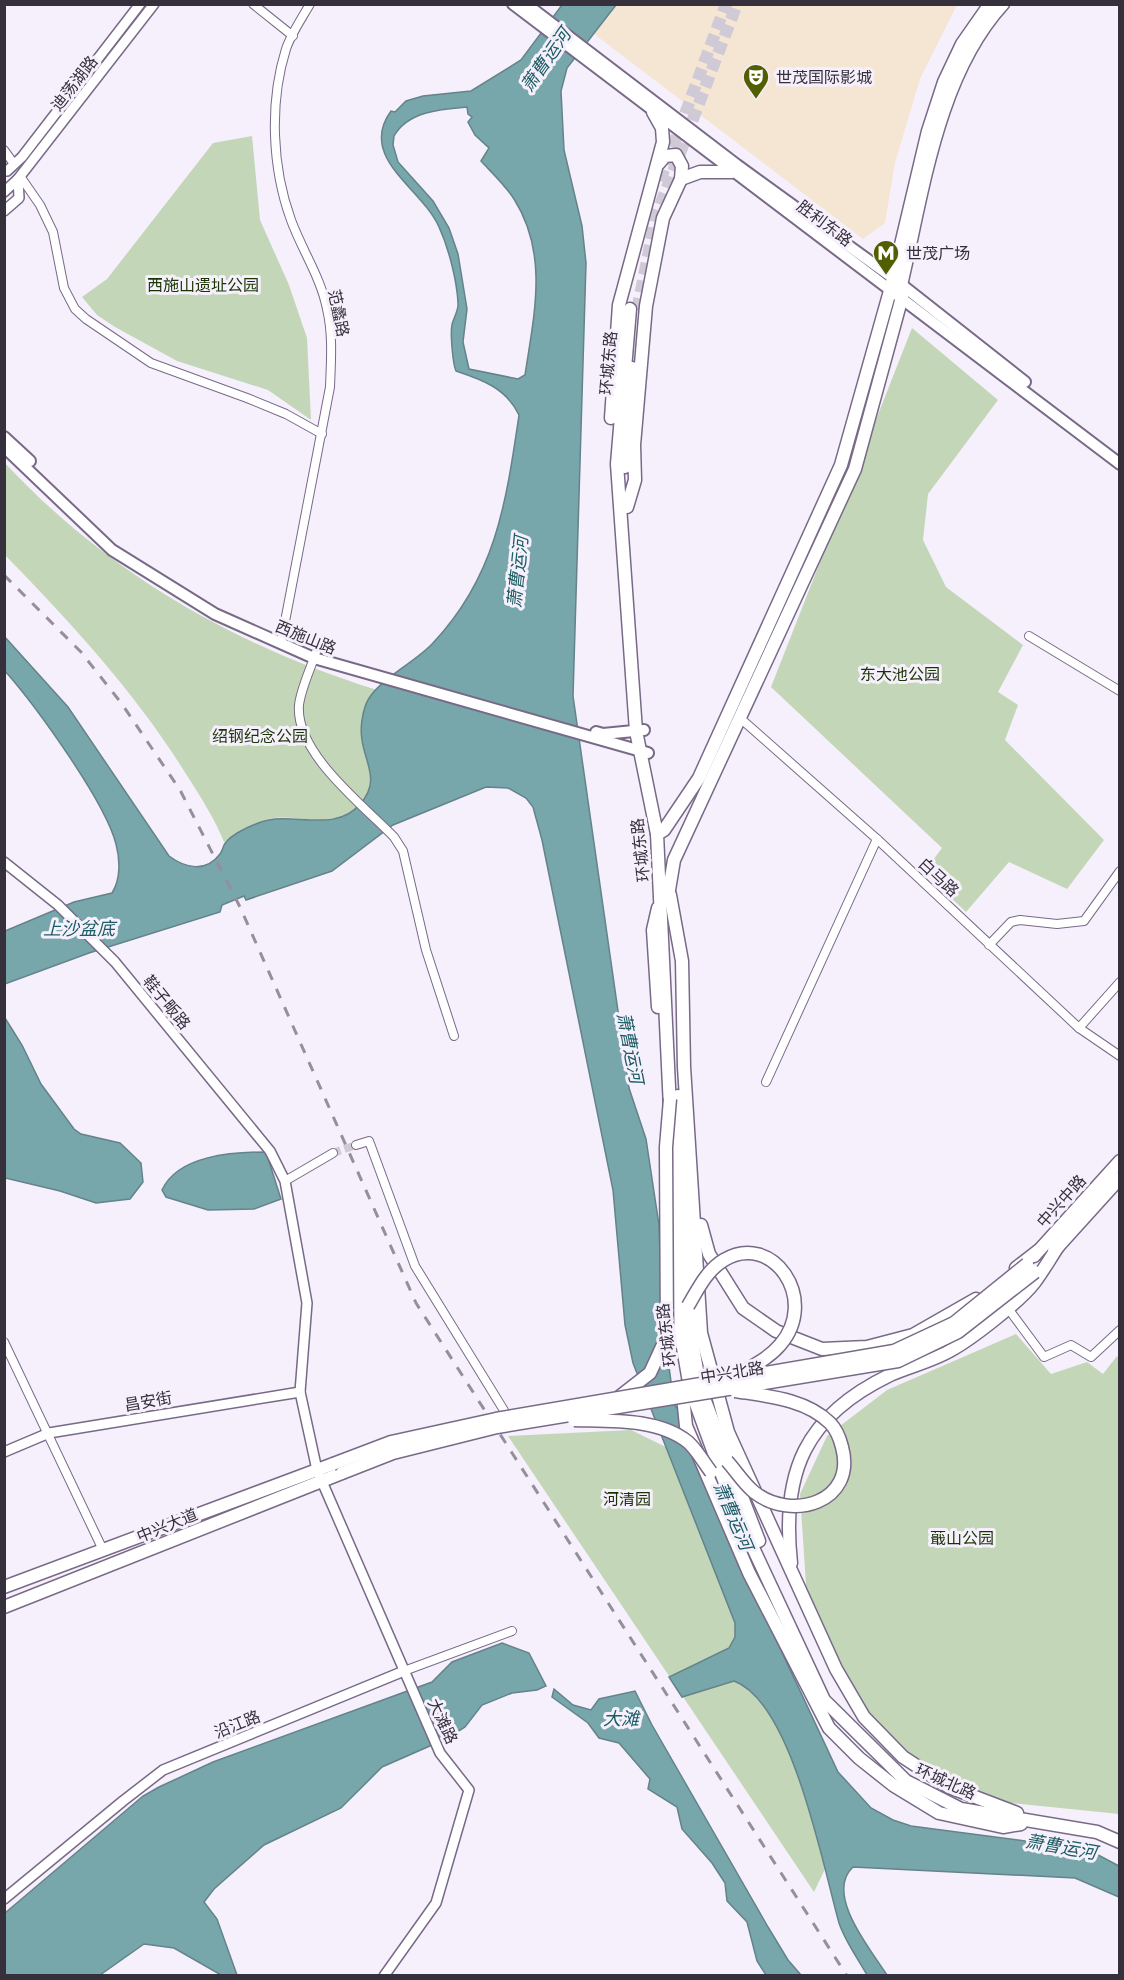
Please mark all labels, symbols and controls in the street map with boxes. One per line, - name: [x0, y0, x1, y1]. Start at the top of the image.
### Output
- water label: 萧曹运河: [516, 21, 578, 96]
- street label: 迪荡湖路: [46, 52, 102, 115]
- theatre icon: 世茂国际影城: [741, 62, 771, 100]
- place label: 世茂国际影城: [776, 67, 872, 88]
- street label: 胜利东路: [793, 196, 857, 251]
- metro station icon: 世茂广场: [871, 238, 901, 276]
- place label: 世茂广场: [906, 243, 970, 264]
- park label: 西施山遗址公园: [147, 275, 259, 296]
- street label: 范蠡路: [323, 287, 354, 339]
- street label: 环城东路: [595, 330, 622, 396]
- water label: 萧曹运河: [502, 532, 534, 609]
- street label: 西施山路: [272, 616, 339, 659]
- park label: 东大池公园: [860, 664, 940, 685]
- park label: 绍钢纪念公园: [212, 726, 308, 747]
- street label: 环城东路: [627, 817, 654, 883]
- street label: 白马路: [914, 853, 963, 901]
- water label: 上沙盆底: [43, 917, 118, 941]
- street label: 鞋子畈路: [138, 971, 195, 1034]
- water label: 萧曹运河: [611, 1010, 649, 1089]
- street label: 中兴中路: [1032, 1171, 1091, 1232]
- street label: 环城东路: [652, 1302, 681, 1368]
- street label: 中兴北路: [699, 1357, 765, 1388]
- street label: 昌安街: [123, 1387, 174, 1416]
- water label: 萧曹运河: [708, 1478, 759, 1557]
- park label: 河清园: [603, 1489, 651, 1510]
- street label: 中兴大道: [134, 1504, 201, 1547]
- park label: 蕺山公园: [930, 1528, 994, 1549]
- street label: 大滩路: [423, 1695, 462, 1747]
- street label: 沿江路: [211, 1706, 263, 1743]
- water label: 大滩: [603, 1707, 641, 1731]
- street label: 环城北路: [912, 1759, 979, 1804]
- water label: 萧曹运河: [1023, 1829, 1101, 1866]

